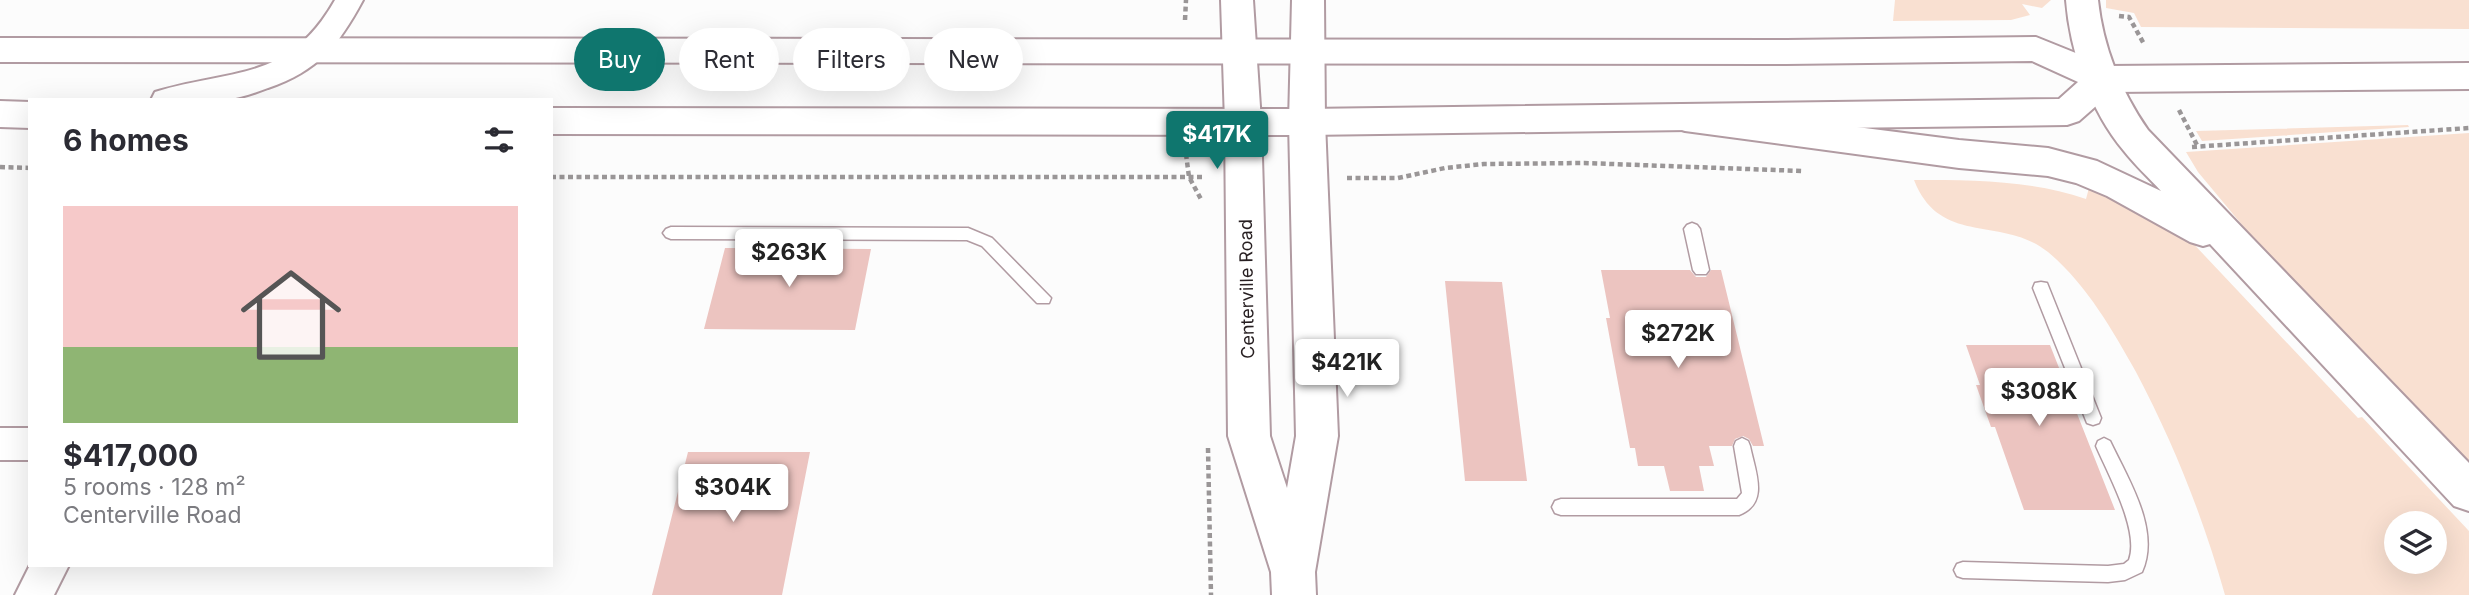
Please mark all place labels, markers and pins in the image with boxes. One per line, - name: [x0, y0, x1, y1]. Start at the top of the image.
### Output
- pin: $417K: [1168, 111, 1266, 171]
- pin: $263K: [740, 230, 838, 289]
- pin: $272K: [1629, 310, 1727, 370]
- pin: $421K: [1298, 340, 1396, 399]
- pin: $308K: [1990, 368, 2088, 428]
- pin: $304K: [684, 464, 782, 524]

